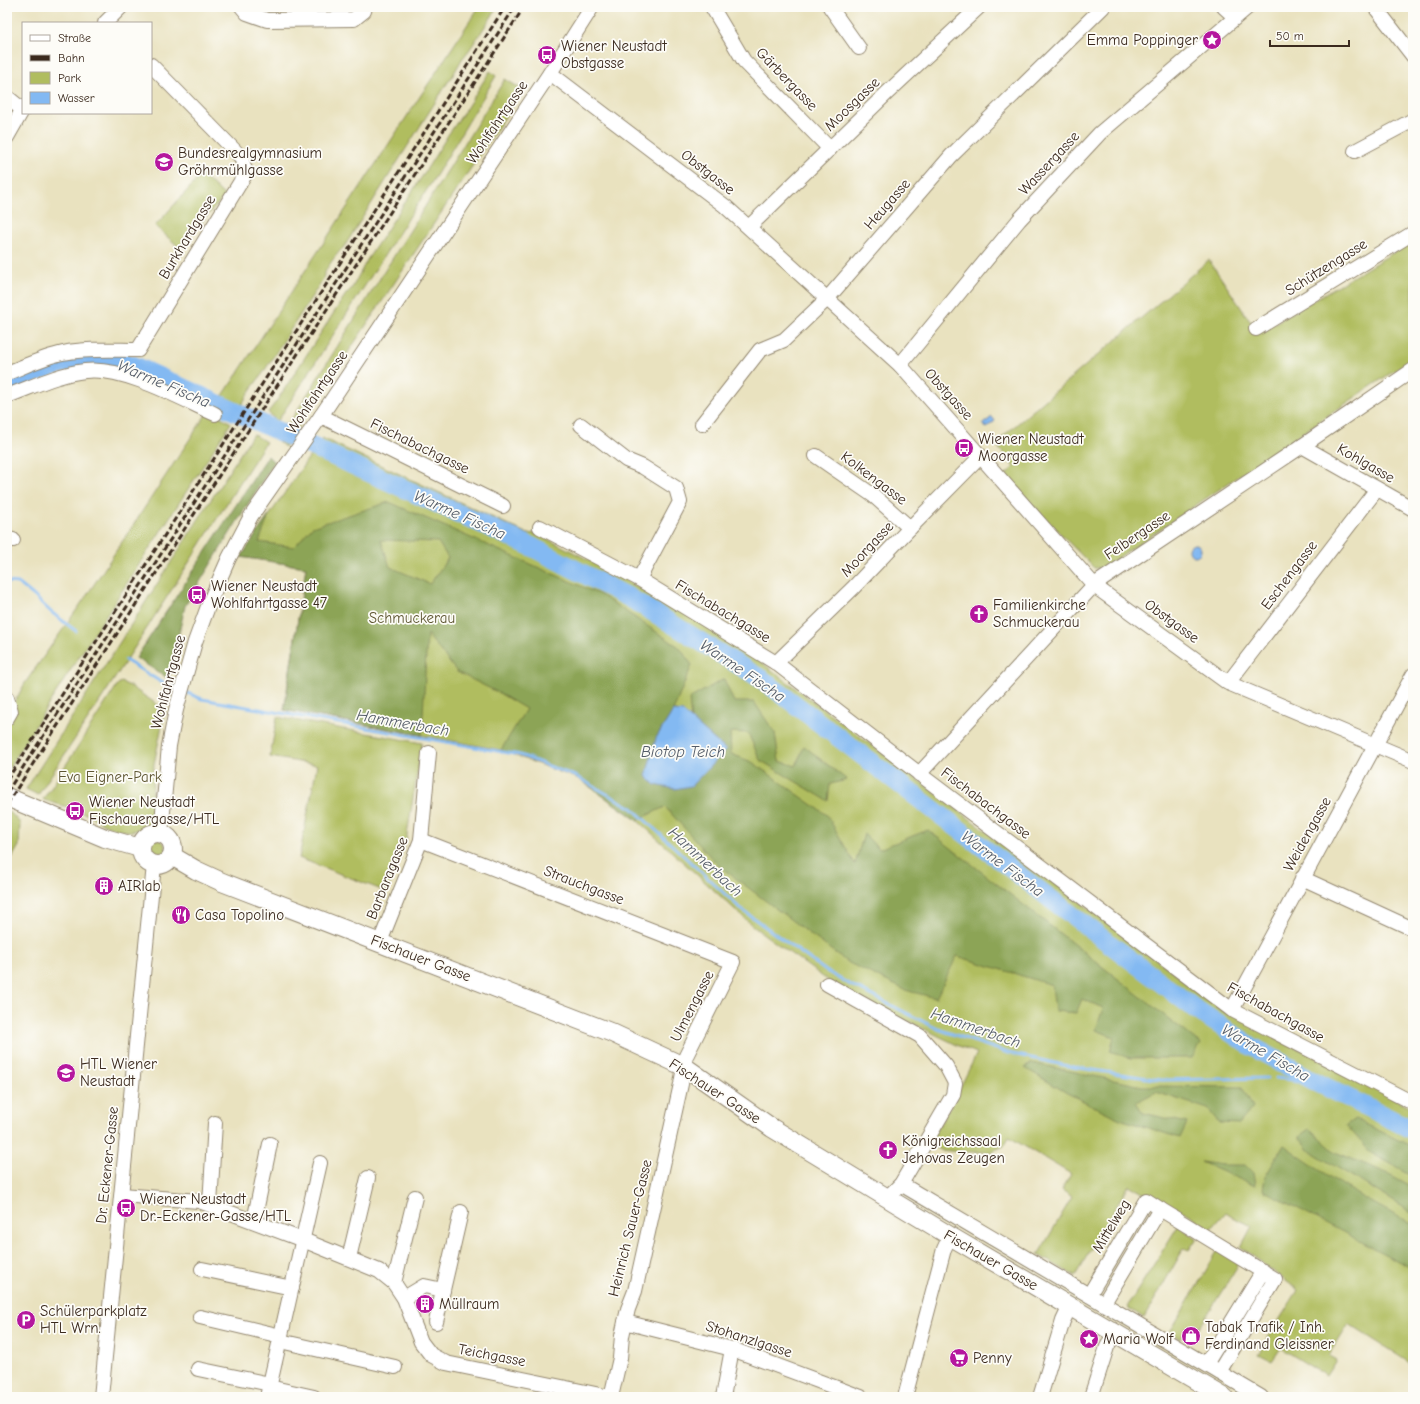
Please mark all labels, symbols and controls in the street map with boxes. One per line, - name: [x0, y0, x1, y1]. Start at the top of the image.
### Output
- legend: [22, 22, 152, 114]
- scale bar: [1270, 22, 1349, 48]
- place icon: Emma Poppinger: [1201, 29, 1223, 51]
- text: 50 m: [1276, 29, 1304, 43]
- text: Straße: [58, 31, 91, 45]
- place label: Emma Poppinger: [1087, 31, 1198, 49]
- place label: Wiener Neustadt Obstgasse: [561, 37, 668, 72]
- bus stop icon: Wiener Neustadt Obstgasse: [536, 44, 558, 66]
- street label: Gärbergasse: [752, 44, 822, 115]
- text: Bahn: [58, 51, 85, 65]
- text: Park: [58, 71, 81, 85]
- street label: Moosgasse: [821, 73, 884, 135]
- street label: Wohlfahrtgasse: [462, 76, 532, 167]
- text: Wasser: [58, 91, 95, 105]
- street label: Wassergasse: [1015, 127, 1083, 199]
- place label: Bundesrealgymnasium Gröhrmühlgasse: [178, 144, 322, 179]
- street label: Obstgasse: [678, 145, 739, 199]
- school or university icon: Bundesrealgymnasium Gröhrmühlgasse: [153, 151, 175, 173]
- street label: Heugasse: [860, 174, 914, 233]
- street label: Burkhardgasse: [155, 191, 219, 282]
- street label: Schützengasse: [1282, 234, 1371, 299]
- street label: Wohlfahrtgasse: [282, 346, 352, 437]
- water label: Warme Fischa: [115, 356, 212, 411]
- street label: Obstgasse: [921, 364, 977, 424]
- street label: Fischabachgasse: [368, 414, 473, 478]
- place label: Wiener Neustadt Moorgasse: [978, 430, 1085, 465]
- bus stop icon: Wiener Neustadt Moorgasse: [953, 437, 975, 459]
- street label: Kohlgasse: [1334, 439, 1398, 487]
- street label: Kolkengasse: [837, 447, 911, 509]
- water label: Warme Fischa: [411, 487, 508, 543]
- street label: Felbergasse: [1101, 506, 1174, 564]
- street label: Moorgasse: [837, 517, 898, 581]
- street label: Eschengasse: [1257, 536, 1321, 613]
- street label: Fischabachgasse: [672, 575, 774, 647]
- place label: Wiener Neustadt Wohlfahrtgasse 47: [211, 577, 327, 612]
- bus stop icon: Wiener Neustadt Wohlfahrtgasse 47: [186, 584, 208, 606]
- street label: Obstgasse: [1141, 595, 1203, 647]
- place label: Familienkirche Schmuckerau: [993, 596, 1086, 631]
- church icon: Familienkirche Schmuckerau: [968, 603, 990, 625]
- park label: Schmuckerau: [369, 609, 455, 627]
- street label: Wohlfahrtgasse: [147, 632, 189, 731]
- water label: Warme Fischa: [697, 636, 788, 706]
- water label: Hammerbach: [355, 706, 451, 740]
- water label: Biotop Teich: [641, 743, 725, 761]
- street label: Fischabachgasse: [937, 763, 1035, 843]
- park label: Eva Eigner-Park: [58, 768, 163, 786]
- place label: Wiener Neustadt Fischauergasse/HTL: [89, 793, 220, 828]
- street label: Weidengasse: [1279, 793, 1335, 874]
- bus stop icon: Wiener Neustadt Fischauergasse/HTL: [64, 800, 86, 822]
- water label: Hammerbach: [665, 823, 746, 900]
- water label: Warme Fischa: [958, 827, 1047, 901]
- street label: Barbaragasse: [362, 833, 412, 922]
- street label: Strauchgasse: [541, 861, 627, 909]
- building icon: AIRlab: [93, 875, 115, 897]
- place label: AIRlab: [118, 877, 161, 895]
- restaurant icon: Casa Topolino: [170, 904, 192, 926]
- place label: Casa Topolino: [195, 906, 284, 924]
- street label: Fischauer Gasse: [368, 931, 474, 986]
- street label: Ulmengasse: [666, 967, 718, 1045]
- street label: Fischabachgasse: [1224, 978, 1328, 1046]
- water label: Hammerbach: [928, 1004, 1023, 1052]
- water label: Warme Fischa: [1218, 1020, 1313, 1085]
- place label: HTL Wiener Neustadt: [80, 1055, 157, 1090]
- street label: Fischauer Gasse: [666, 1055, 765, 1128]
- school or university icon: HTL Wiener Neustadt: [55, 1062, 77, 1084]
- street label: Dr. Eckener-Gasse: [92, 1105, 122, 1224]
- place label: Königreichssaal Jehovas Zeugen: [902, 1132, 1005, 1167]
- church icon: Königreichssaal Jehovas Zeugen: [877, 1139, 899, 1161]
- street label: Heinrich Sauer-Gasse: [604, 1157, 656, 1298]
- place label: Wiener Neustadt Dr.-Eckener-Gasse/HTL: [140, 1190, 292, 1225]
- street label: Mittelweg: [1088, 1196, 1134, 1256]
- bus stop icon: Wiener Neustadt Dr.-Eckener-Gasse/HTL: [115, 1197, 137, 1219]
- street label: Fischauer Gasse: [941, 1226, 1042, 1294]
- building icon: Müllraum: [414, 1293, 436, 1315]
- place label: Müllraum: [439, 1295, 499, 1313]
- place label: Schülerparkplatz HTL Wrn.: [40, 1302, 147, 1337]
- parking icon: Schülerparkplatz HTL Wrn.: [15, 1309, 37, 1331]
- street label: Stohanzlgasse: [704, 1317, 795, 1362]
- place label: Tabak Trafik / Inh. Ferdinand Gleissner: [1205, 1318, 1334, 1353]
- shop icon: Tabak Trafik / Inh. Ferdinand Gleissner: [1180, 1325, 1202, 1347]
- place icon: Maria Wolf: [1078, 1328, 1100, 1350]
- place label: Maria Wolf: [1103, 1330, 1174, 1348]
- street label: Teichgasse: [457, 1340, 528, 1370]
- supermarket icon: Penny: [948, 1347, 970, 1369]
- place label: Penny: [973, 1349, 1012, 1367]

